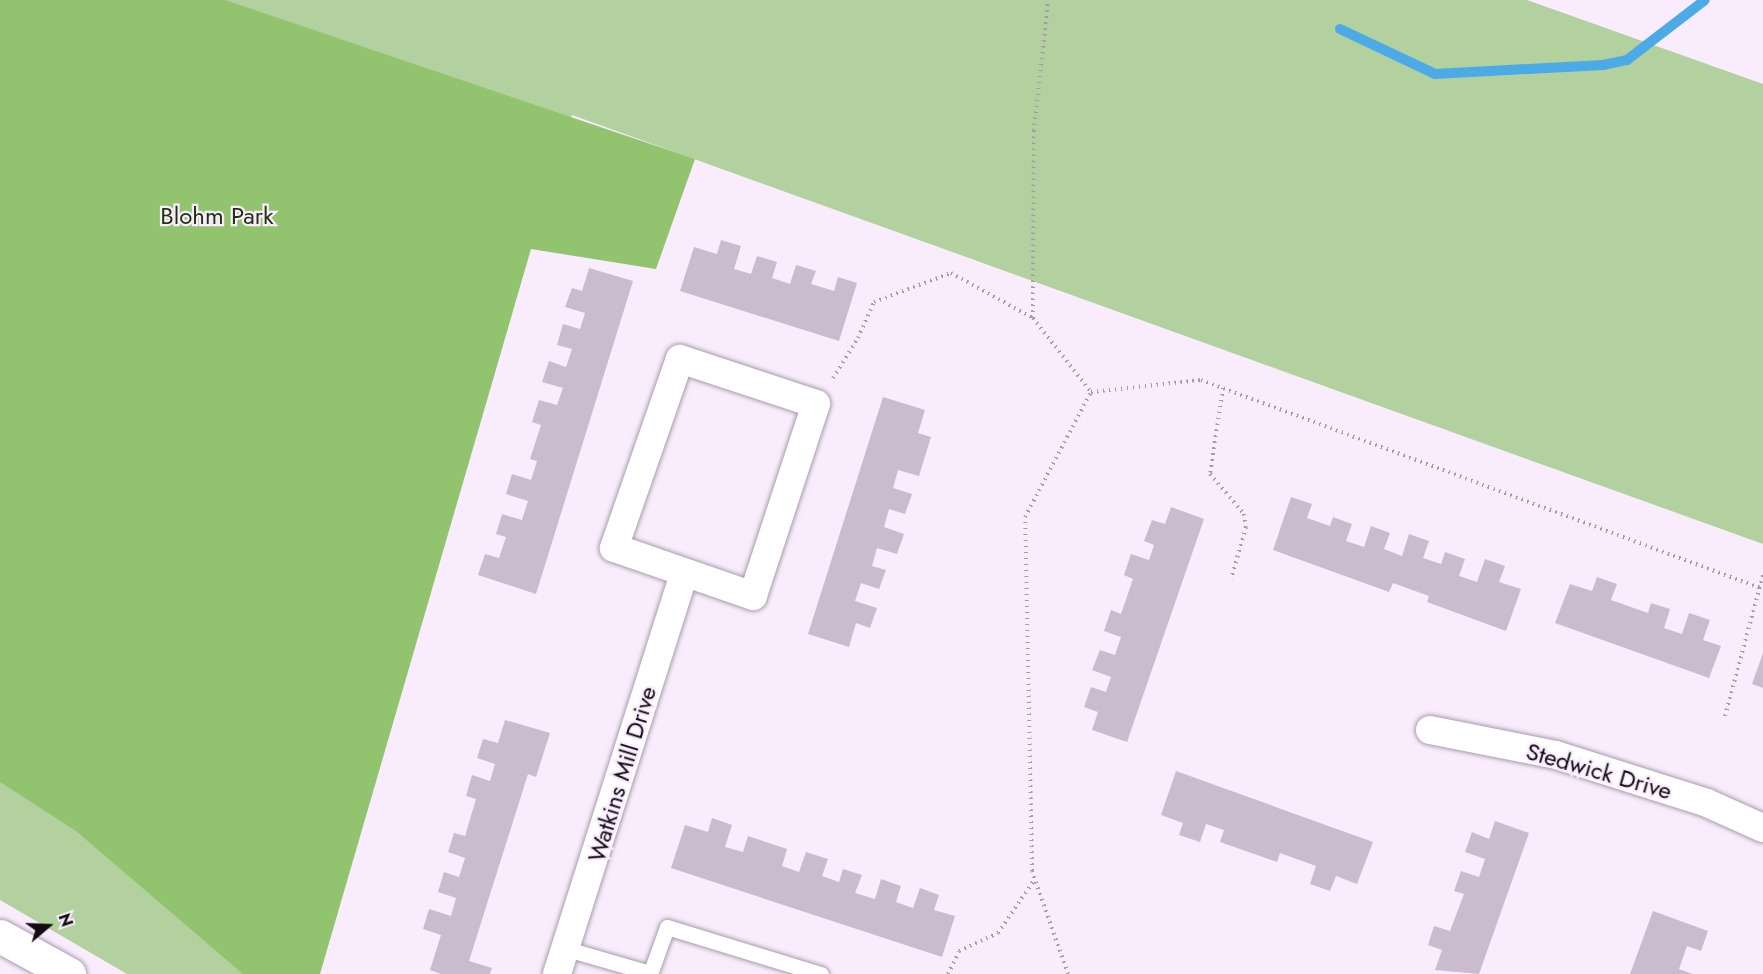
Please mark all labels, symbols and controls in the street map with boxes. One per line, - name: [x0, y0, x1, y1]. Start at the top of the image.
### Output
- park label: Blohm Park: [160, 202, 274, 230]
- street label: Watkins Mill Drive: [582, 683, 662, 865]
- street label: Stedwick Drive: [1523, 736, 1675, 806]
- north arrow: [18, 896, 78, 956]
- text: N: [53, 910, 78, 930]

